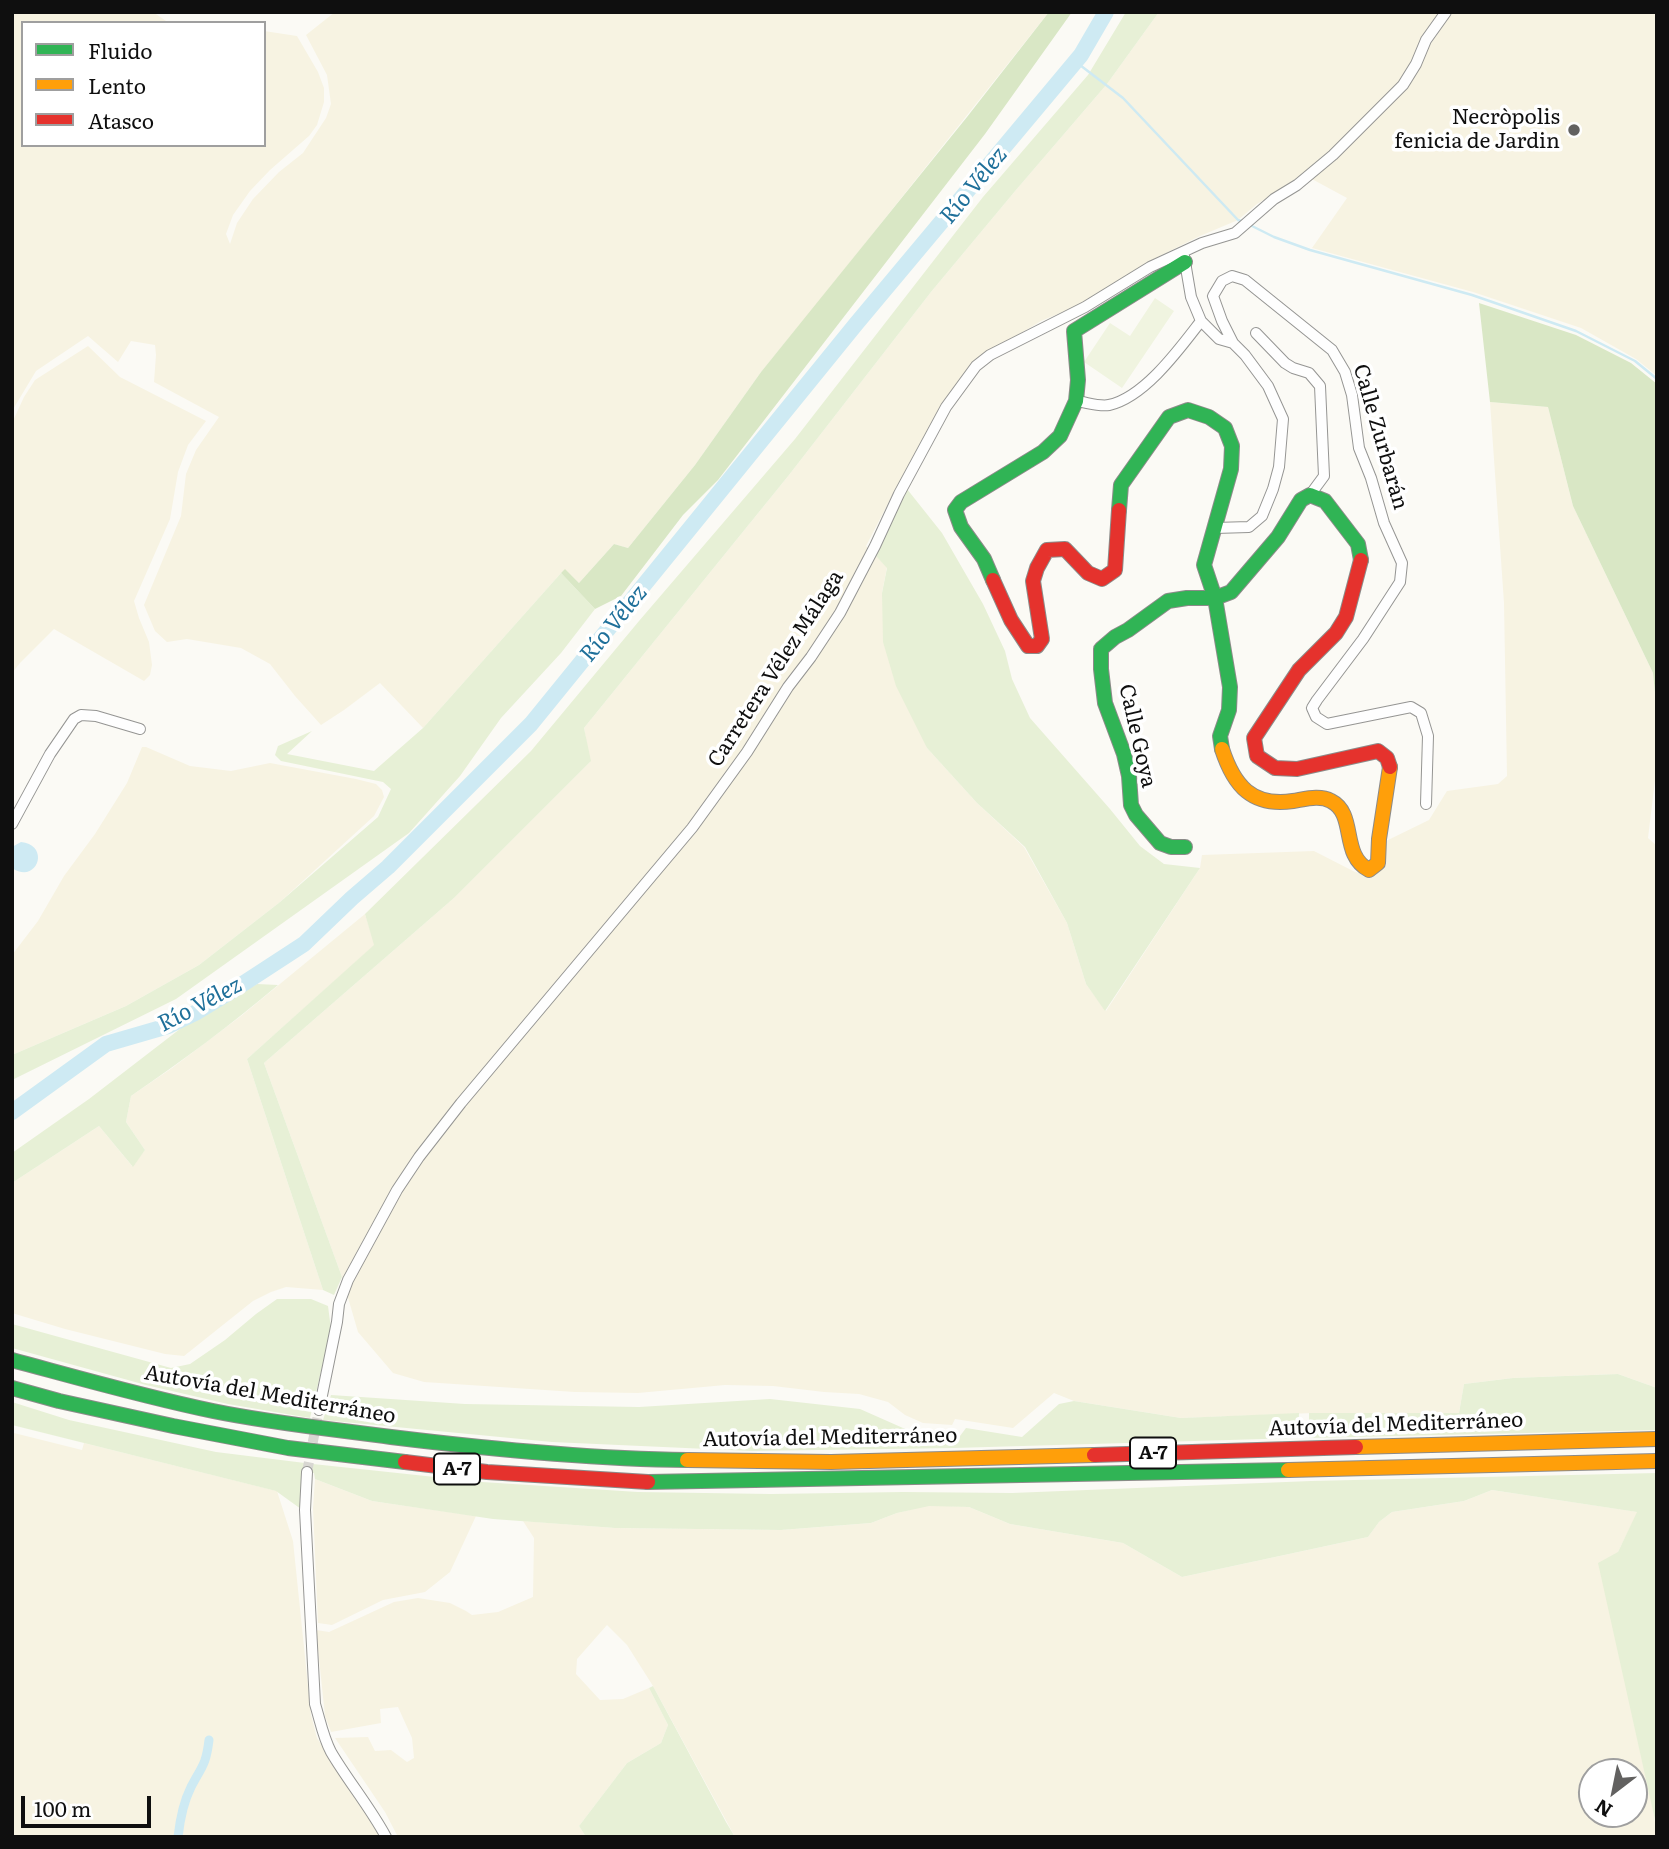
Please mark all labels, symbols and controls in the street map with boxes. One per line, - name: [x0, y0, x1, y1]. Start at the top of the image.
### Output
- legend: [21, 21, 266, 147]
- text: Fluido: [88, 34, 152, 65]
- text: Lento: [88, 69, 146, 100]
- text: Atasco: [88, 104, 154, 135]
- place label: Necròpolis fenicia de Jardin: [1394, 105, 1560, 155]
- marker: Necròpolis fenicia de Jardin: [1566, 122, 1582, 138]
- water label: Río Vélez: [935, 142, 1013, 230]
- street label: Calle Zurbarán: [1347, 361, 1413, 513]
- street label: Carretera Vélez Málaga: [703, 566, 849, 772]
- water label: Río Vélez: [575, 580, 653, 668]
- street label: Calle Goya: [1113, 682, 1161, 790]
- water label: Río Vélez: [153, 971, 247, 1039]
- street label: Autovía del Mediterráneo: [142, 1360, 398, 1430]
- street label: Autovía del Mediterráneo: [1268, 1408, 1524, 1442]
- street label: Autovía del Mediterráneo: [702, 1423, 958, 1453]
- road number: A-7: [1130, 1438, 1176, 1469]
- road number: A-7: [434, 1454, 480, 1484]
- north arrow: [1578, 1758, 1648, 1828]
- scale bar: [24, 1783, 154, 1827]
- text: 100 m: [34, 1792, 91, 1823]
- text: N: [1589, 1793, 1617, 1825]

